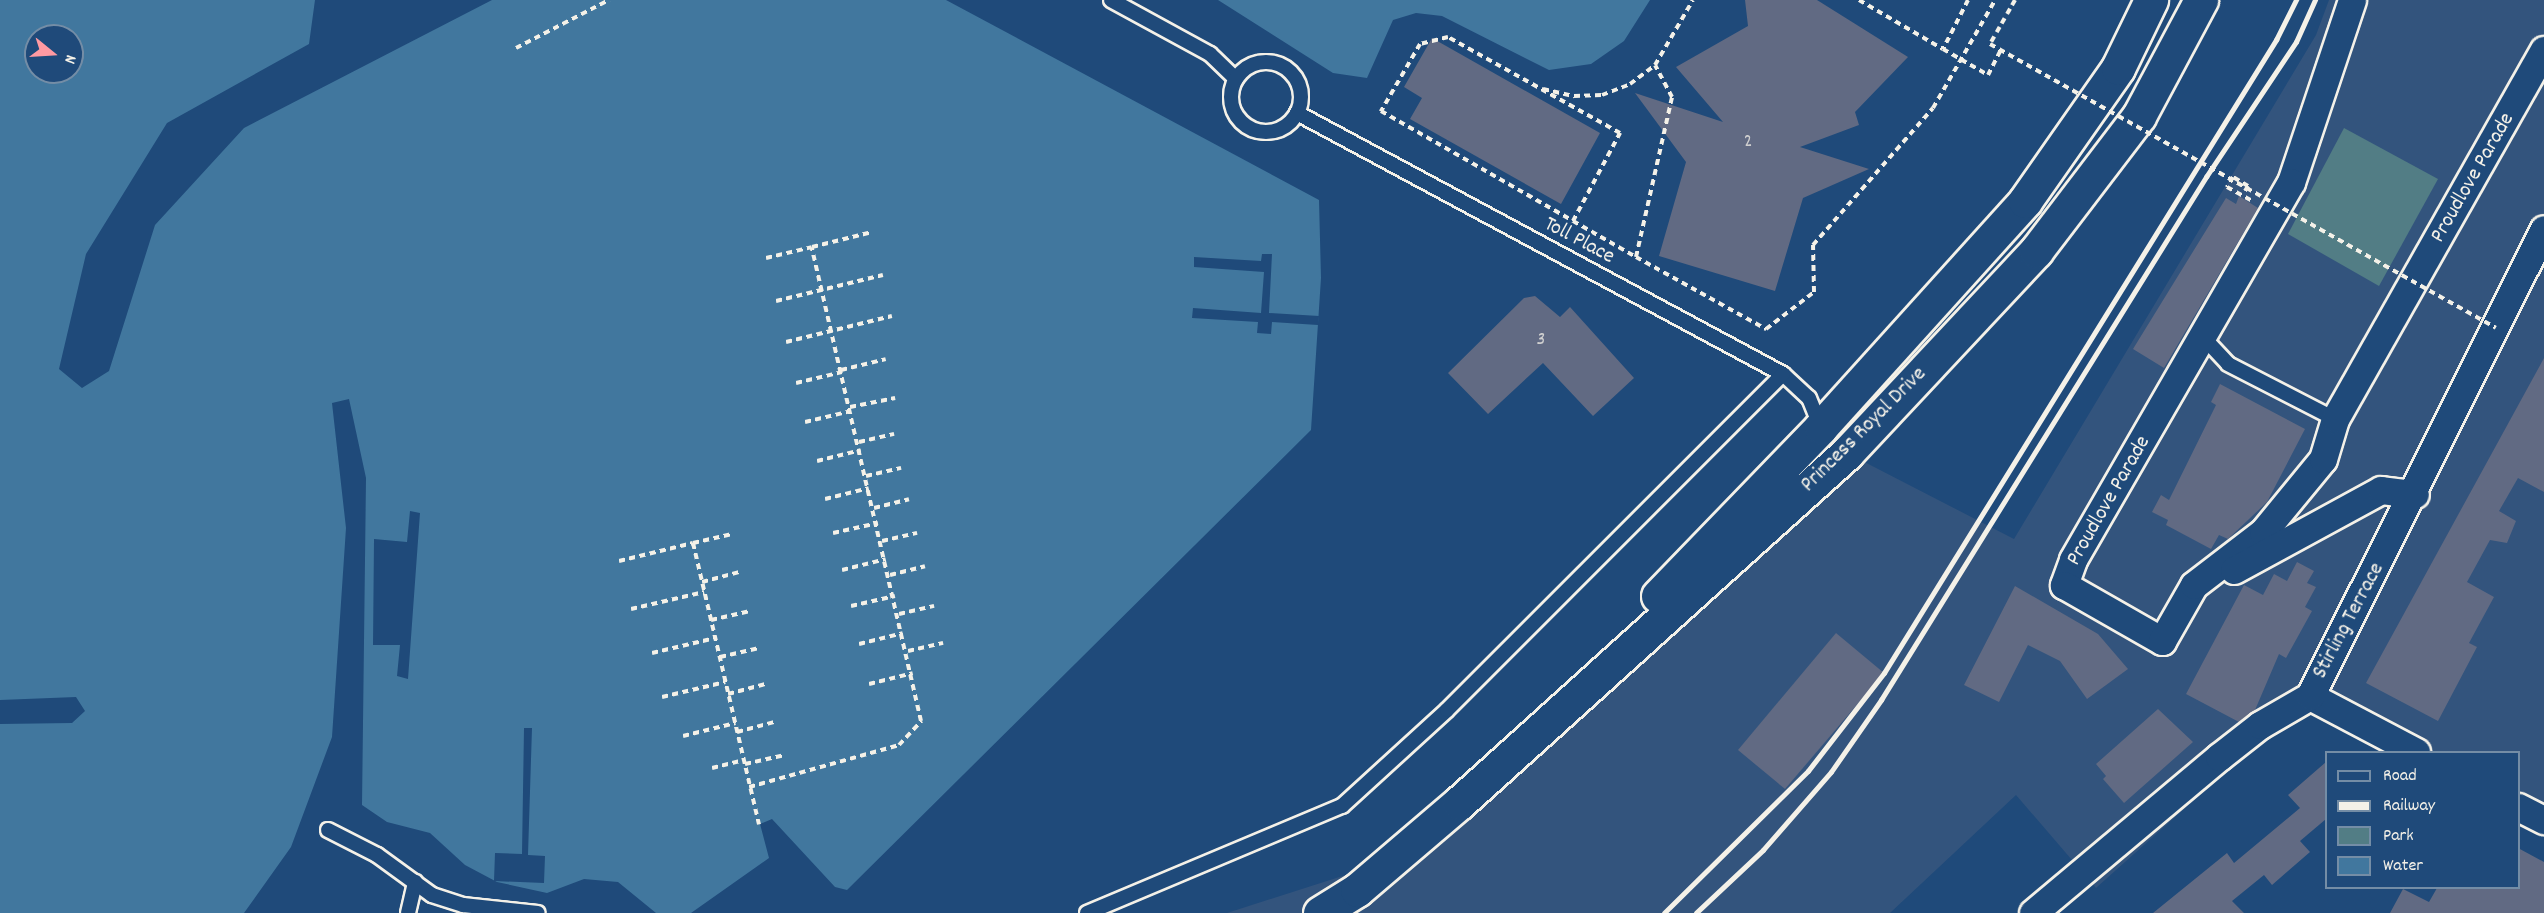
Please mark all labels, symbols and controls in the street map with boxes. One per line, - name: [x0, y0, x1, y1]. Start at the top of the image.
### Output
- north arrow: [24, 24, 84, 84]
- text: N: [58, 52, 82, 66]
- street label: Proudlove Parade: [2425, 108, 2521, 248]
- house number: 2: [1744, 130, 1752, 154]
- street label: Toll Place: [1539, 211, 1619, 271]
- house number: 3: [1537, 328, 1545, 352]
- street label: Princess Royal Drive: [1796, 362, 1932, 498]
- street label: Proudlove Parade: [2061, 431, 2157, 571]
- street label: Stirling Terrace: [2307, 558, 2391, 684]
- legend: [2325, 751, 2520, 889]
- text: Road: [2383, 764, 2417, 789]
- text: Railway: [2383, 794, 2435, 819]
- text: Park: [2383, 824, 2414, 849]
- text: Water: [2383, 854, 2423, 879]

